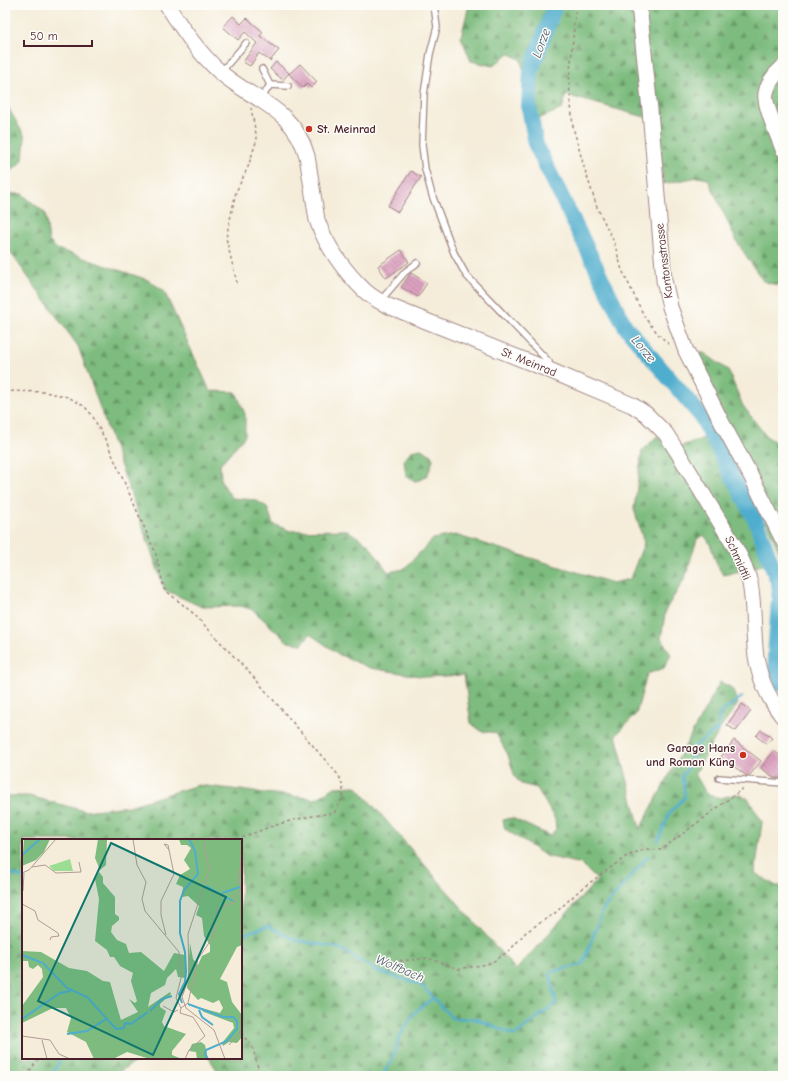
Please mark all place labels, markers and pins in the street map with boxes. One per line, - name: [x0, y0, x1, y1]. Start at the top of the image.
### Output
- place label: St. Meinrad: [317, 122, 376, 136]
- marker: St. Meinrad: [304, 124, 314, 134]
- place label: Garage Hans und Roman Küng: [646, 741, 735, 769]
- marker: Garage Hans und Roman Küng: [738, 750, 748, 760]

